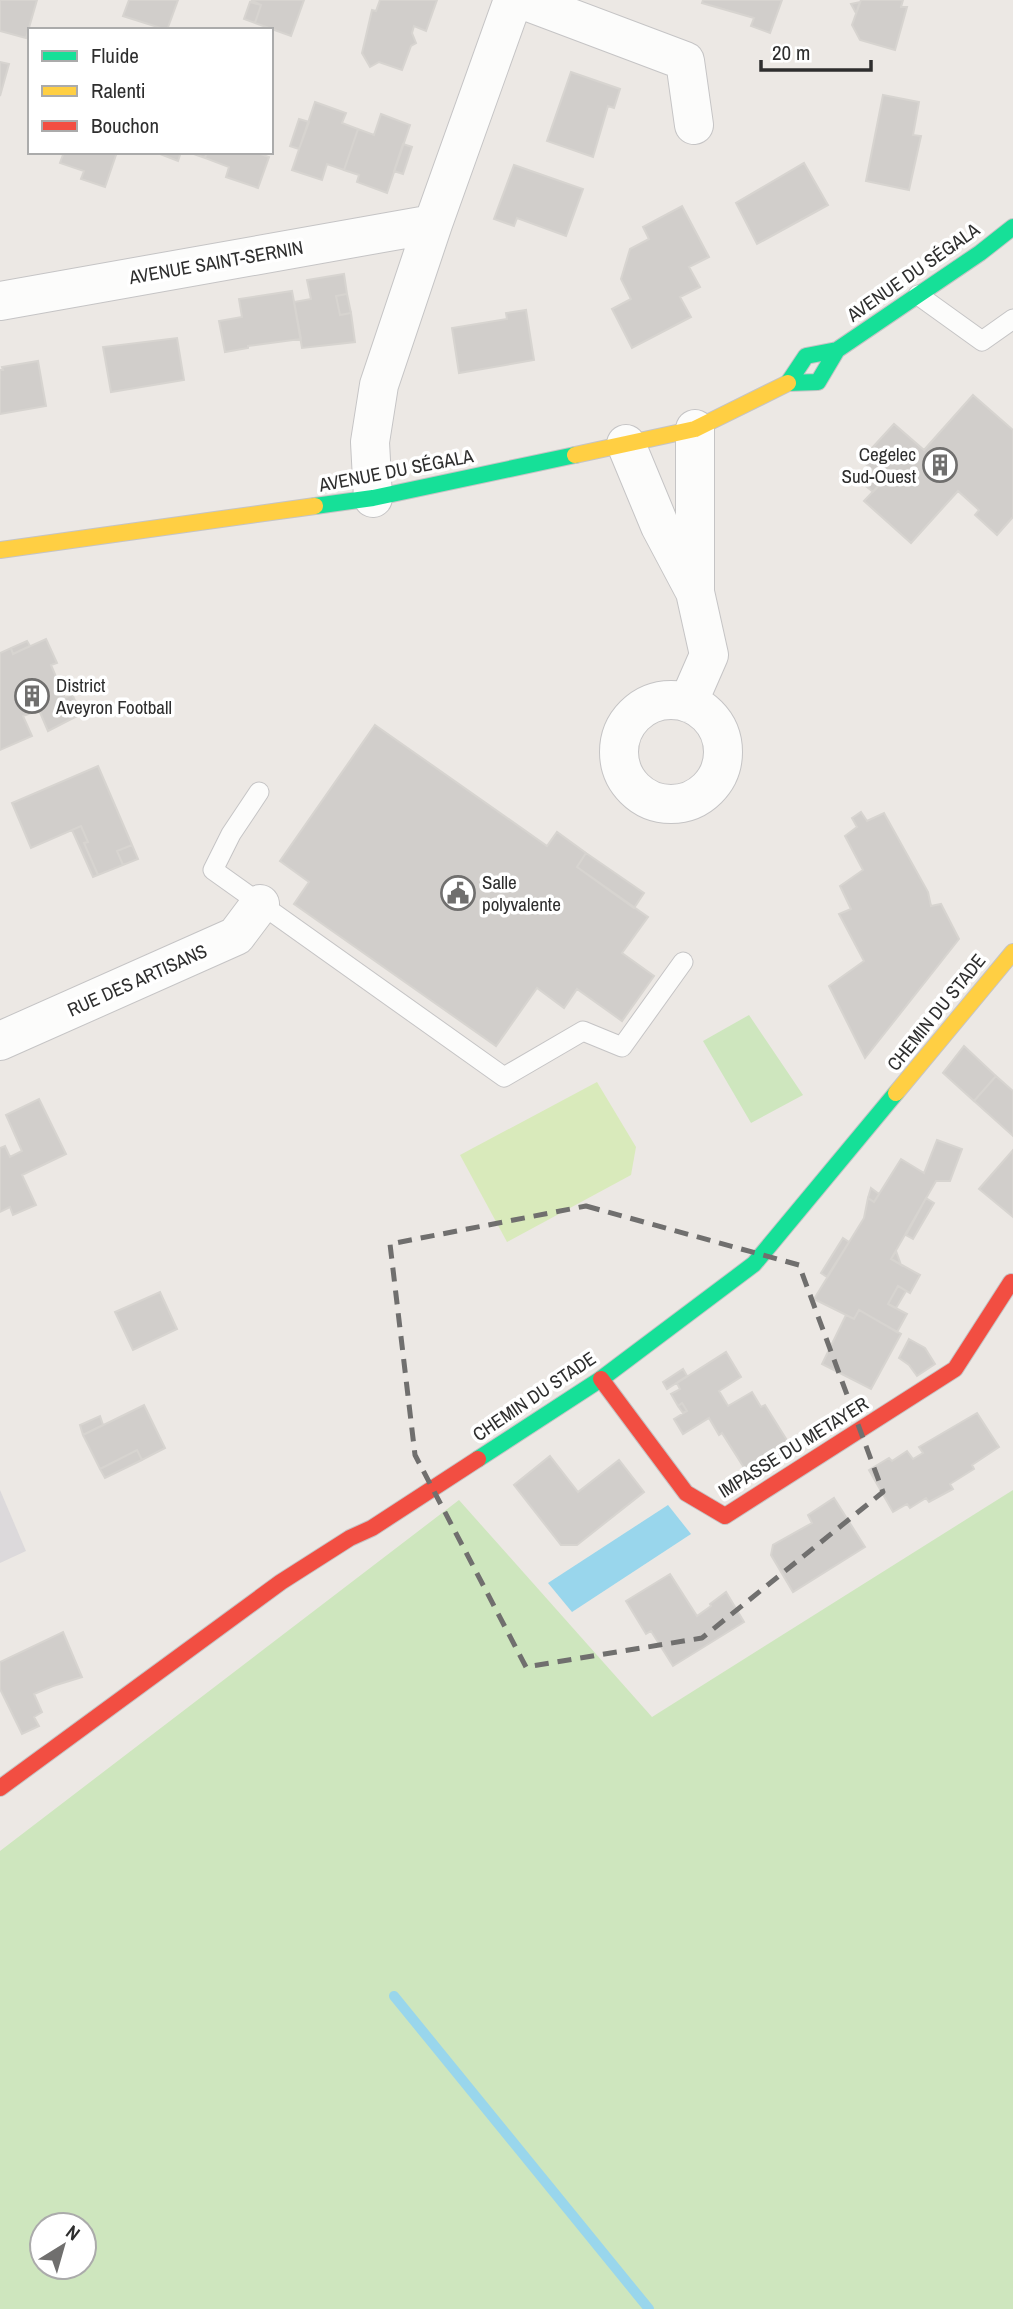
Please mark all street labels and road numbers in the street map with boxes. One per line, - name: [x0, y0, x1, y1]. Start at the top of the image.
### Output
- street label: AVENUE DU SÉGALA: [841, 216, 985, 328]
- street label: AVENUE SAINT-SERNIN: [126, 234, 305, 290]
- street label: AVENUE DU SÉGALA: [316, 442, 476, 498]
- street label: RUE DES ARTISANS: [63, 938, 211, 1022]
- street label: CHEMIN DU STADE: [881, 948, 991, 1076]
- street label: CHEMIN DU STADE: [467, 1345, 601, 1447]
- street label: IMPASSE DU METAYER: [713, 1390, 873, 1504]

